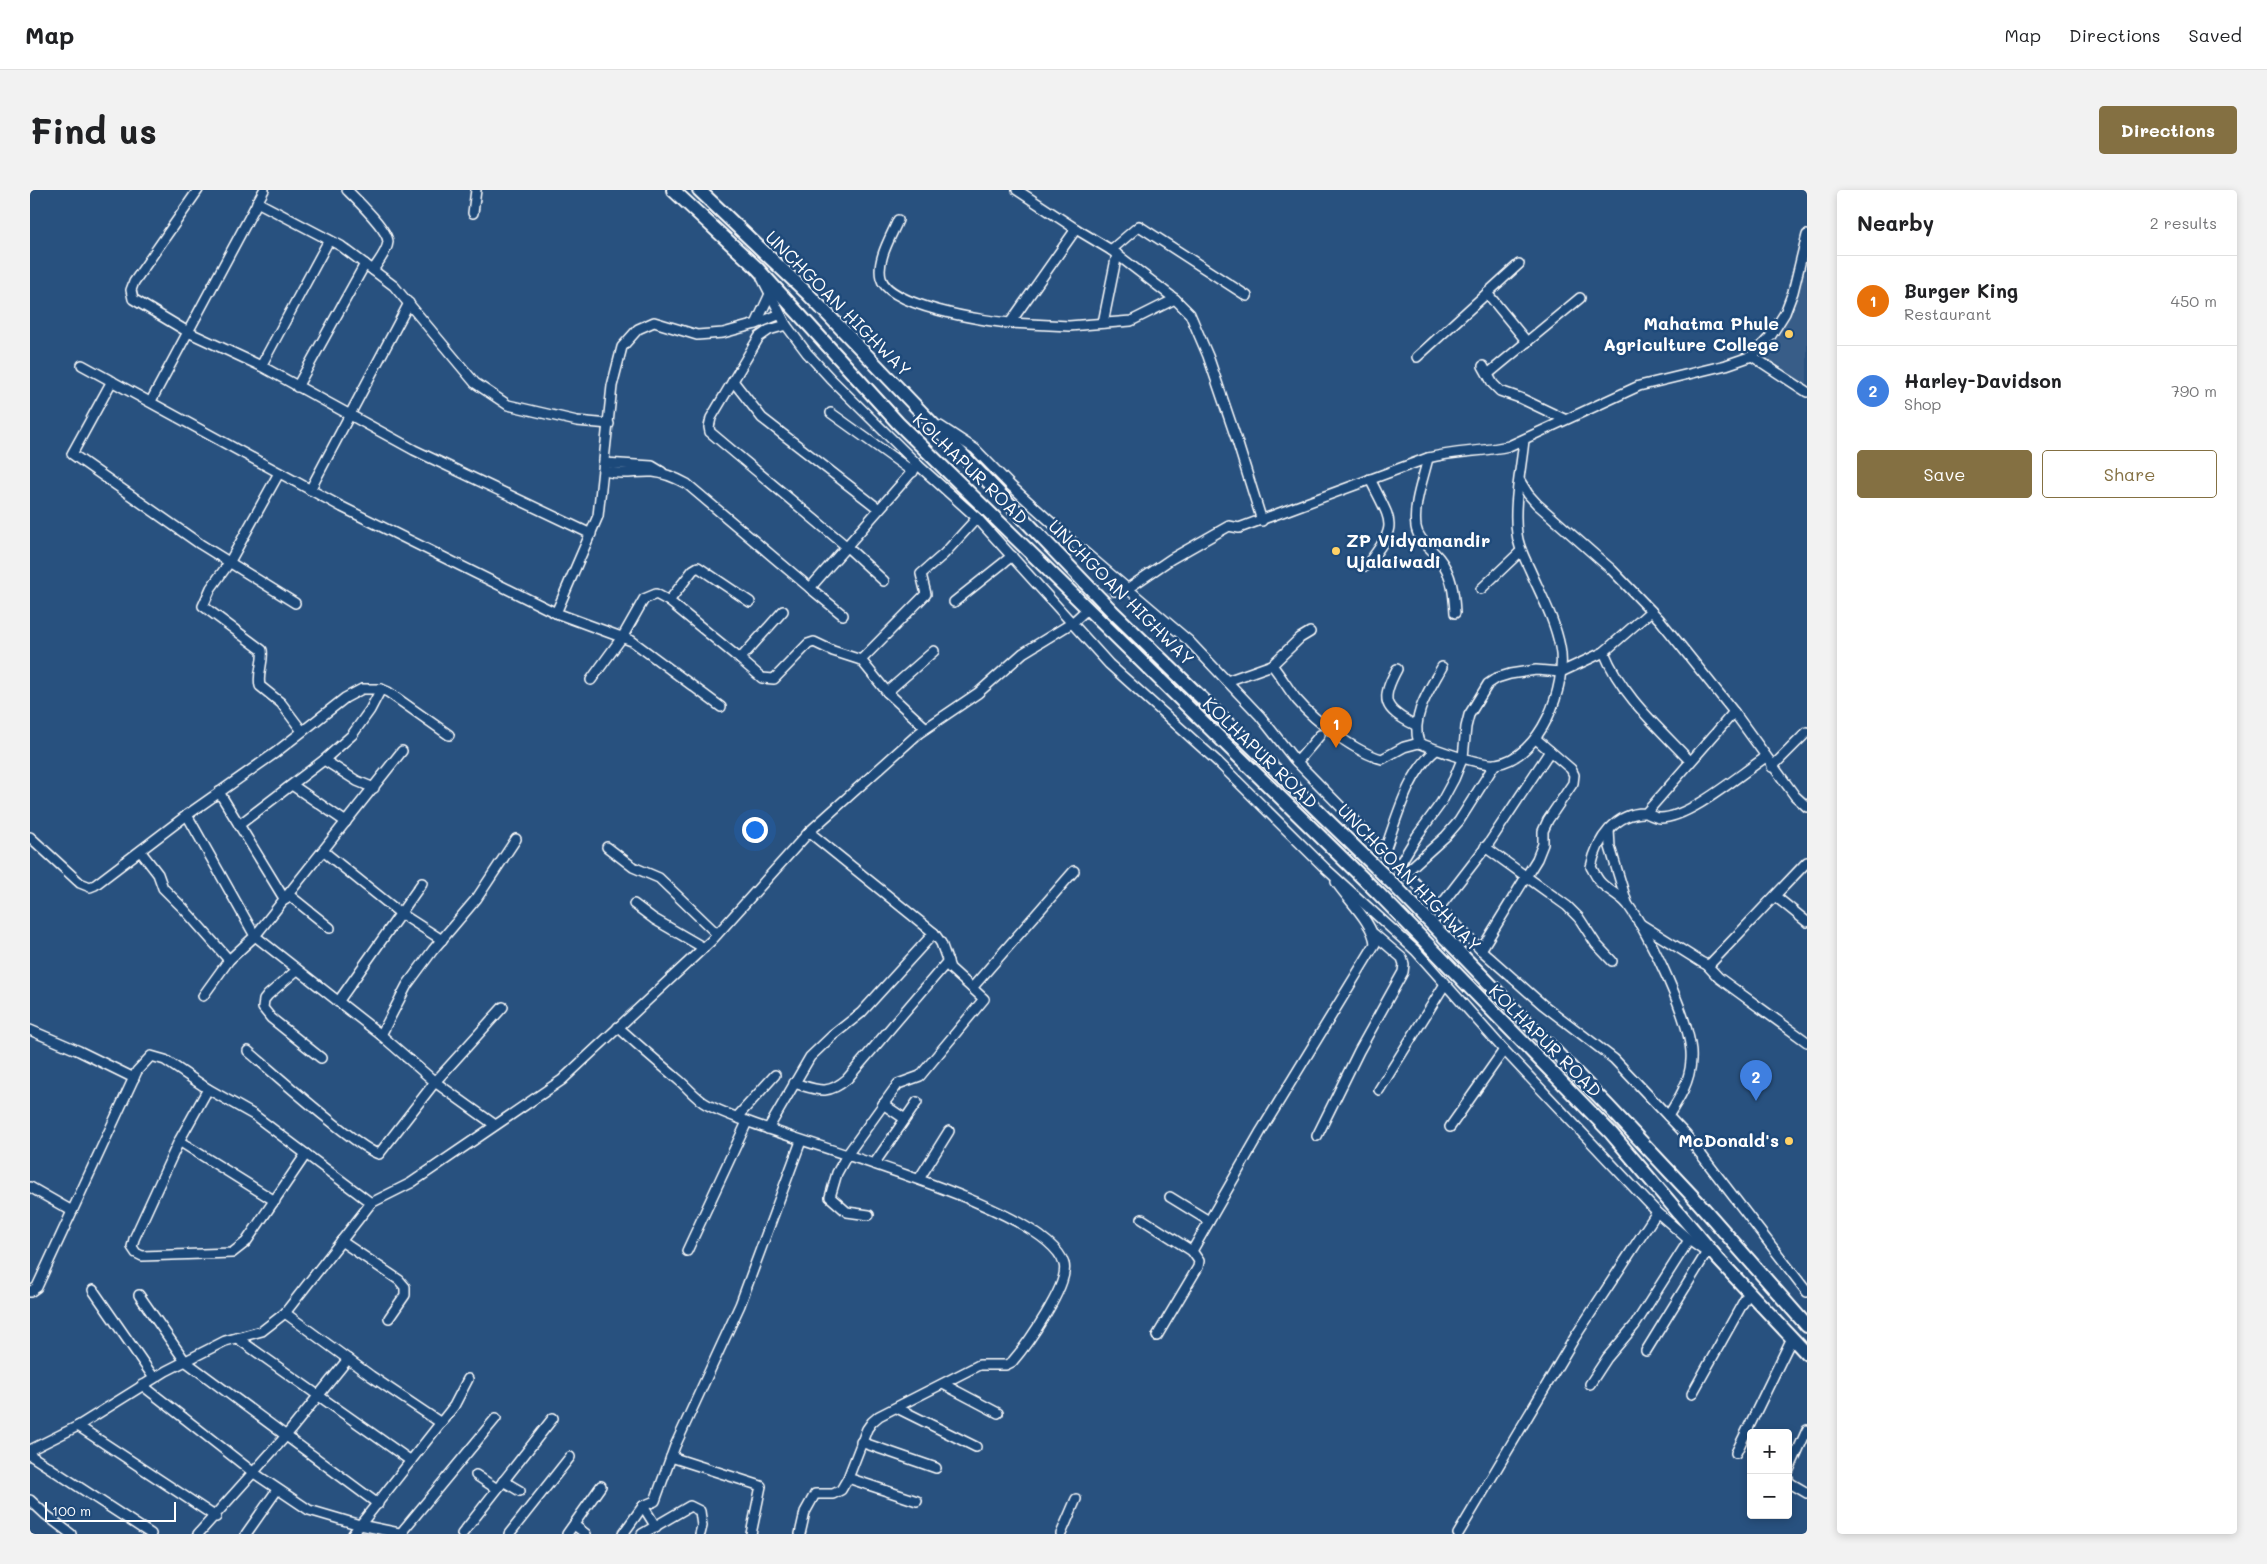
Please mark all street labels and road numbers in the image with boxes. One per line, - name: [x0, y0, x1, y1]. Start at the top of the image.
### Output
- street label: UNCHGOAN HIGHWAY: [761, 225, 917, 381]
- street label: KOLHAPUR ROAD: [908, 407, 1033, 529]
- street label: UNCHGOAN HIGHWAY: [1044, 514, 1200, 670]
- street label: KOLHAPUR ROAD: [1198, 691, 1323, 813]
- street label: UNCHGOAN HIGHWAY: [1333, 798, 1487, 957]
- street label: KOLHAPUR ROAD: [1484, 978, 1608, 1102]

